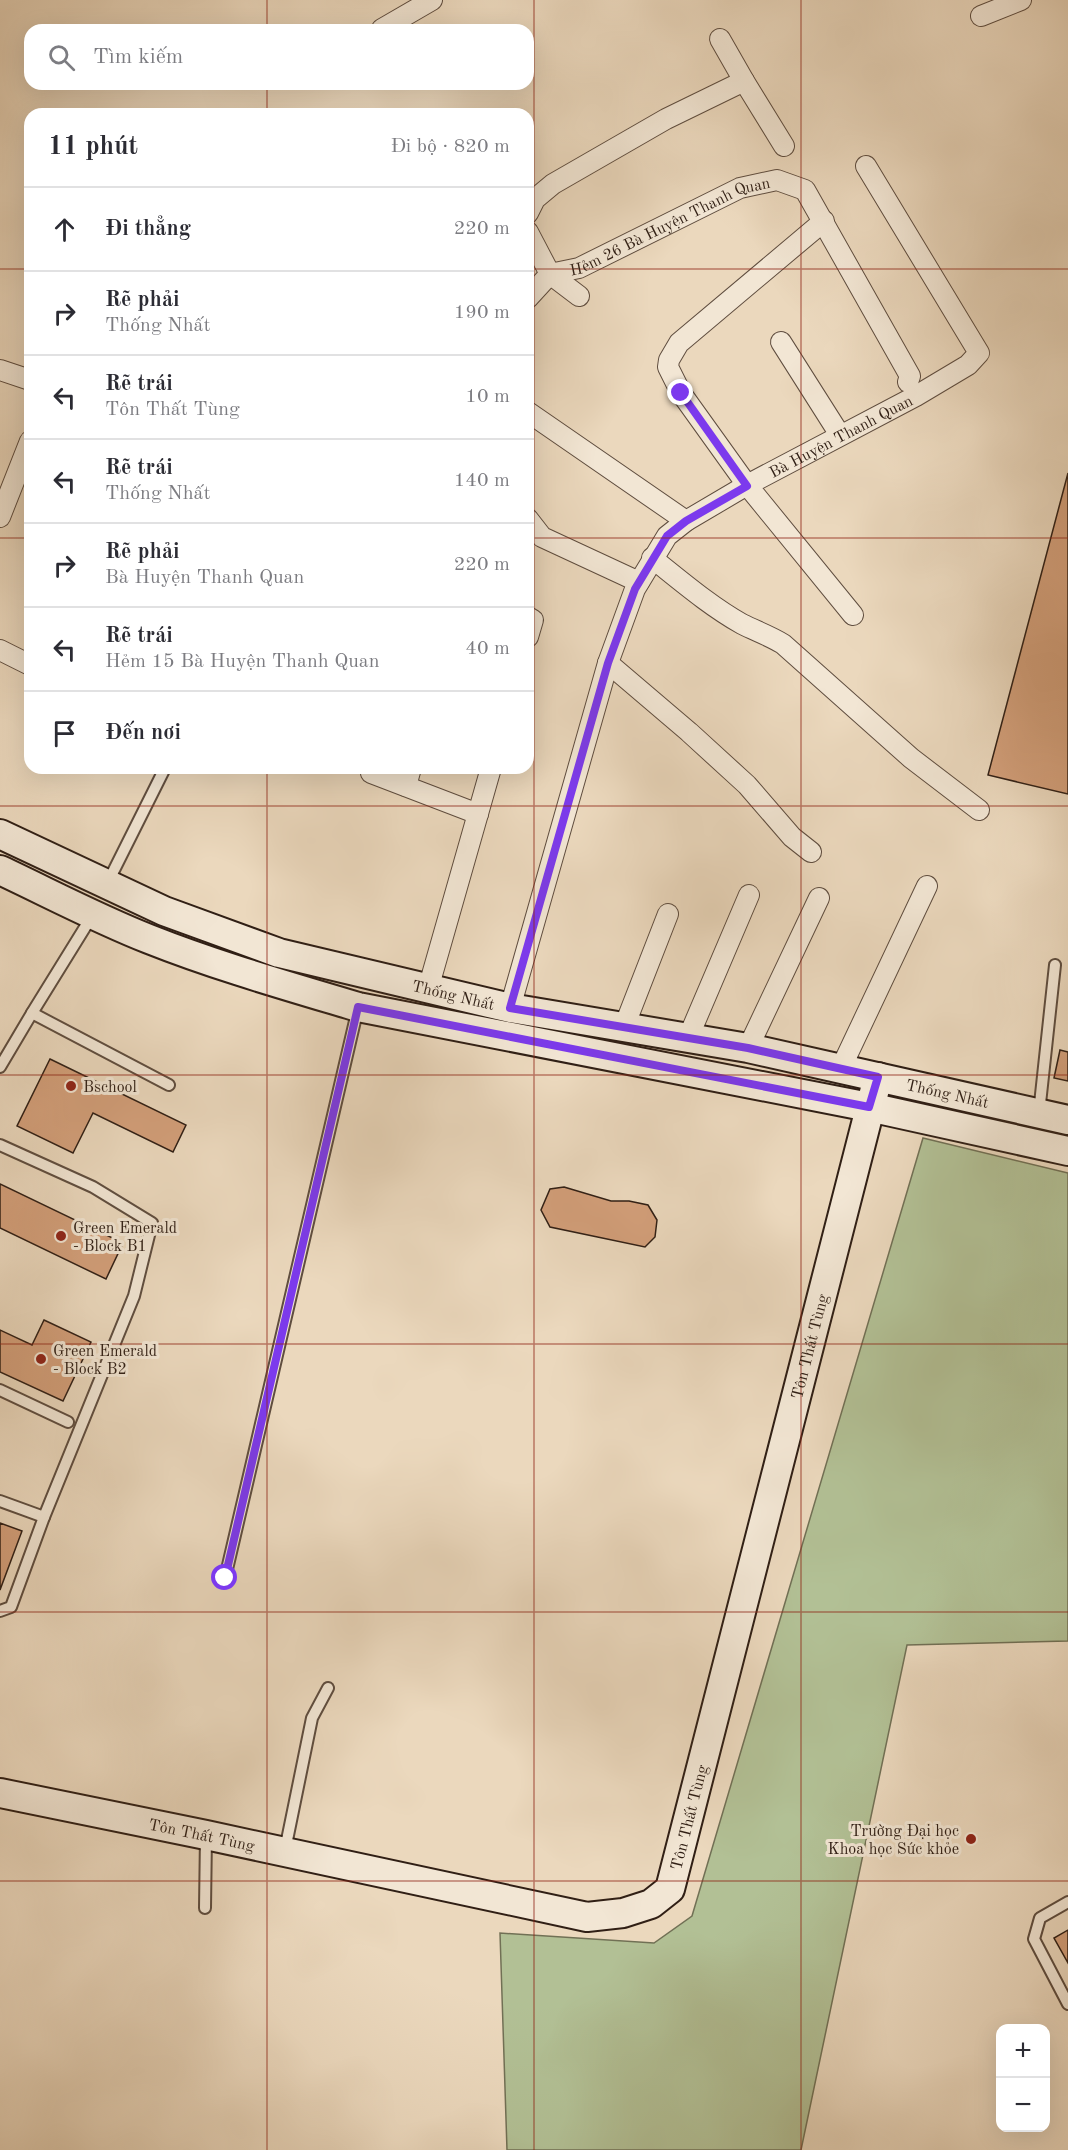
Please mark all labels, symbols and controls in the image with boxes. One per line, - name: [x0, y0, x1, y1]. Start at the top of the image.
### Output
- search box: [24, 24, 534, 90]
- icon: search: [45, 41, 78, 74]
- text: Tìm kiếm: [93, 46, 183, 68]
- text: 11 phút: [48, 134, 138, 160]
- text: Đi bộ · 820 m: [390, 137, 510, 157]
- street label: Hẻm 26 Bà Huyện Thanh Quan: [568, 176, 772, 280]
- icon: ahead: [48, 213, 81, 246]
- text: Đi thẳng: [105, 218, 191, 240]
- text: 220 m: [454, 219, 510, 239]
- text: Rẽ phải: [105, 289, 180, 311]
- icon: right: [48, 297, 81, 330]
- text: 190 m: [454, 303, 510, 323]
- text: Thống Nhất: [105, 316, 210, 336]
- text: Rẽ trái: [105, 373, 173, 395]
- route end: [667, 379, 693, 405]
- icon: left: [48, 381, 81, 414]
- text: 10 m: [465, 387, 510, 407]
- street label: Bà Huyện Thanh Quan: [767, 393, 916, 482]
- text: Tôn Thất Tùng: [105, 400, 240, 420]
- text: Rẽ trái: [105, 457, 173, 479]
- icon: left: [48, 465, 81, 498]
- text: 140 m: [454, 471, 510, 491]
- text: Thống Nhất: [105, 484, 210, 504]
- text: Rẽ phải: [105, 541, 180, 563]
- icon: right: [48, 549, 81, 582]
- text: 220 m: [454, 555, 510, 575]
- text: Bà Huyện Thanh Quan: [105, 568, 304, 588]
- text: Rẽ trái: [105, 625, 173, 647]
- icon: left: [48, 633, 81, 666]
- text: 40 m: [465, 639, 510, 659]
- text: Hẻm 15 Bà Huyện Thanh Quan: [105, 652, 380, 672]
- icon: arrive: [48, 717, 81, 750]
- text: Đến nơi: [105, 722, 181, 744]
- street label: Thống Nhất: [410, 979, 496, 1014]
- street label: Thống Nhất: [904, 1078, 990, 1112]
- marker: Bschool: [64, 1079, 78, 1093]
- place label: Bschool: [83, 1080, 137, 1096]
- place label: Green Emerald - Block B1: [73, 1221, 177, 1255]
- marker: Green Emerald - Block B1: [54, 1229, 68, 1243]
- street label: Tôn Thất Tùng: [790, 1292, 832, 1401]
- place label: Green Emerald - Block B2: [53, 1344, 157, 1378]
- marker: Green Emerald - Block B2: [34, 1352, 48, 1366]
- route start: [211, 1564, 237, 1590]
- street label: Tôn Thất Tùng: [669, 1763, 712, 1872]
- street label: Tôn Thất Tùng: [147, 1817, 256, 1855]
- place label: Trường Đại học Khoa học Sức khỏe: [828, 1824, 959, 1858]
- marker: Trường Đại học Khoa học Sức khỏe: [964, 1832, 978, 1846]
- map controls: [996, 2024, 1050, 2132]
- button: +: [996, 2024, 1050, 2078]
- button: −: [996, 2078, 1050, 2132]

